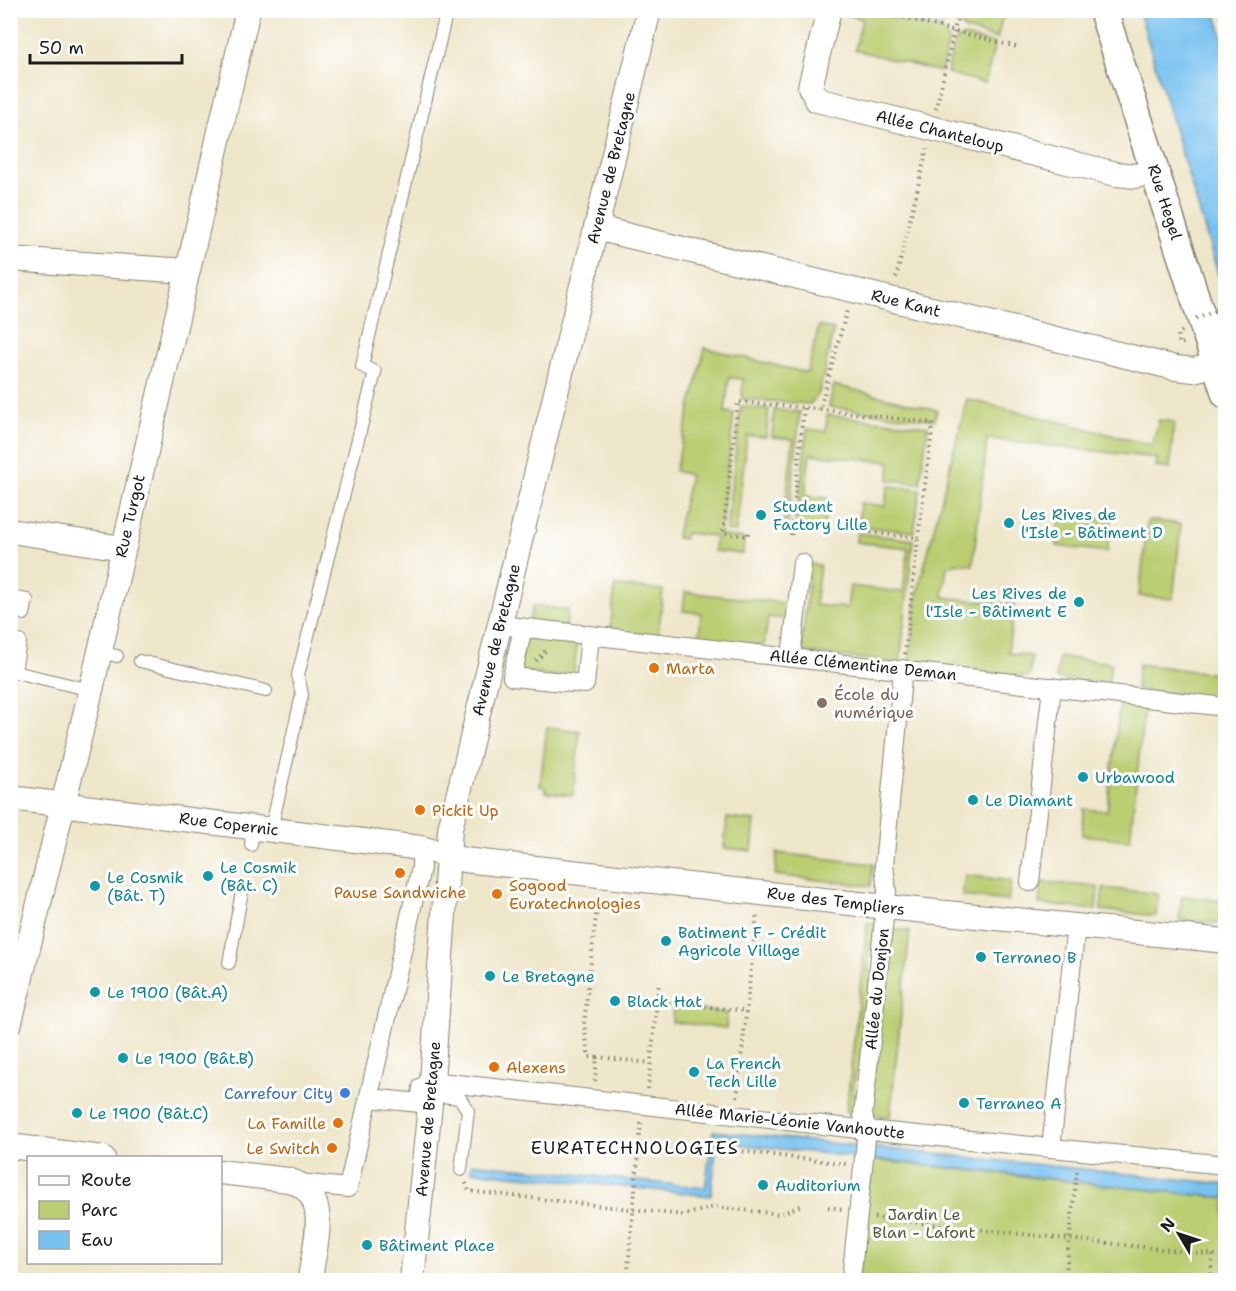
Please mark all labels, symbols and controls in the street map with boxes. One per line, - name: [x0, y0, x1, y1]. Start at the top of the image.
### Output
- scale bar: [30, 27, 182, 65]
- text: 50 m: [39, 36, 84, 60]
- street label: Avenue de Bretagne: [582, 90, 640, 246]
- street label: Allée Chanteloup: [874, 105, 1006, 157]
- street label: Rue Hegel: [1143, 162, 1187, 243]
- street label: Rue Kant: [869, 284, 943, 322]
- street label: Rue Turgot: [110, 472, 150, 560]
- place label: Student Factory Lille: [773, 496, 868, 535]
- place label: Les Rives de l'Isle - Bâtiment D: [1021, 504, 1163, 543]
- marker: Student Factory Lille: [754, 508, 768, 522]
- marker: Les Rives de l'Isle - Bâtiment D: [1002, 516, 1016, 530]
- street label: Avenue de Bretagne: [467, 562, 525, 718]
- place label: Les Rives de l'Isle - Bâtiment E: [926, 583, 1067, 622]
- marker: Les Rives de l'Isle - Bâtiment E: [1072, 595, 1086, 609]
- street label: Allée Clémentine Deman: [768, 645, 958, 685]
- place label: Marta: [666, 658, 715, 679]
- marker: Marta: [647, 661, 661, 675]
- place label: École du numérique: [834, 684, 914, 723]
- marker: École du numérique: [815, 696, 829, 710]
- place label: Urbawood: [1095, 767, 1175, 788]
- marker: Urbawood: [1076, 770, 1090, 784]
- place label: Le Diamant: [985, 790, 1073, 811]
- marker: Le Diamant: [966, 793, 980, 807]
- place label: Pickit Up: [432, 800, 499, 821]
- marker: Pickit Up: [413, 803, 427, 817]
- street label: Rue Copernic: [178, 807, 280, 841]
- place label: Le Cosmik (Bât. C): [220, 857, 297, 896]
- marker: Pause Sandwiche: [393, 866, 407, 880]
- place label: Le Cosmik (Bât. T): [107, 867, 184, 906]
- marker: Le Cosmik (Bât. C): [201, 869, 215, 883]
- place label: Sogood Euratechnologies: [509, 875, 641, 914]
- marker: Le Cosmik (Bât. T): [88, 879, 102, 893]
- place label: Pause Sandwiche: [334, 882, 466, 903]
- street label: Rue des Templiers: [766, 882, 906, 920]
- marker: Sogood Euratechnologies: [490, 887, 504, 901]
- place label: Batiment F - Crédit Agricole Village: [678, 922, 827, 961]
- street label: Allée du Donjon: [860, 927, 894, 1051]
- marker: Batiment F - Crédit Agricole Village: [659, 934, 673, 948]
- place label: Terraneo B: [993, 947, 1076, 968]
- marker: Terraneo B: [974, 950, 988, 964]
- place label: Le Bretagne: [502, 966, 595, 987]
- marker: Le Bretagne: [483, 969, 497, 983]
- place label: Le 1900 (Bât.A): [107, 982, 228, 1003]
- marker: Le 1900 (Bât.A): [88, 985, 102, 999]
- place label: Black Hat: [627, 991, 702, 1012]
- marker: Black Hat: [608, 994, 622, 1008]
- street label: Avenue de Bretagne: [411, 1040, 445, 1198]
- place label: Le 1900 (Bât.B): [135, 1048, 254, 1069]
- marker: Le 1900 (Bât.B): [116, 1051, 130, 1065]
- place label: La French Tech Lille: [706, 1053, 781, 1092]
- place label: Alexens: [506, 1057, 566, 1078]
- marker: Alexens: [487, 1060, 501, 1074]
- marker: La French Tech Lille: [687, 1065, 701, 1079]
- place label: Carrefour City: [224, 1083, 333, 1104]
- marker: Carrefour City: [338, 1086, 352, 1100]
- place label: Terraneo A: [976, 1093, 1062, 1114]
- marker: Terraneo A: [957, 1096, 971, 1110]
- street label: Allée Marie-Léonie Vanhoutte: [674, 1098, 906, 1144]
- place label: Le 1900 (Bât.C): [89, 1103, 208, 1124]
- marker: Le 1900 (Bât.C): [70, 1106, 84, 1120]
- place label: La Famille: [247, 1113, 326, 1134]
- marker: La Famille: [331, 1116, 345, 1130]
- district label: EURATECHNOLOGIES: [531, 1136, 739, 1160]
- place label: Le Switch: [246, 1138, 320, 1159]
- marker: Le Switch: [325, 1141, 339, 1155]
- legend: [27, 1156, 222, 1264]
- text: Route: [81, 1168, 132, 1192]
- place label: Auditorium: [775, 1175, 861, 1196]
- marker: Auditorium: [756, 1178, 770, 1192]
- text: Parc: [81, 1198, 118, 1222]
- park label: Jardin Le Blan - Lafont: [873, 1204, 976, 1243]
- north arrow: [1149, 1204, 1209, 1264]
- text: N: [1156, 1213, 1180, 1236]
- text: Eau: [81, 1228, 113, 1252]
- place label: Bâtiment Place: [379, 1235, 495, 1256]
- marker: Bâtiment Place: [360, 1238, 374, 1252]

